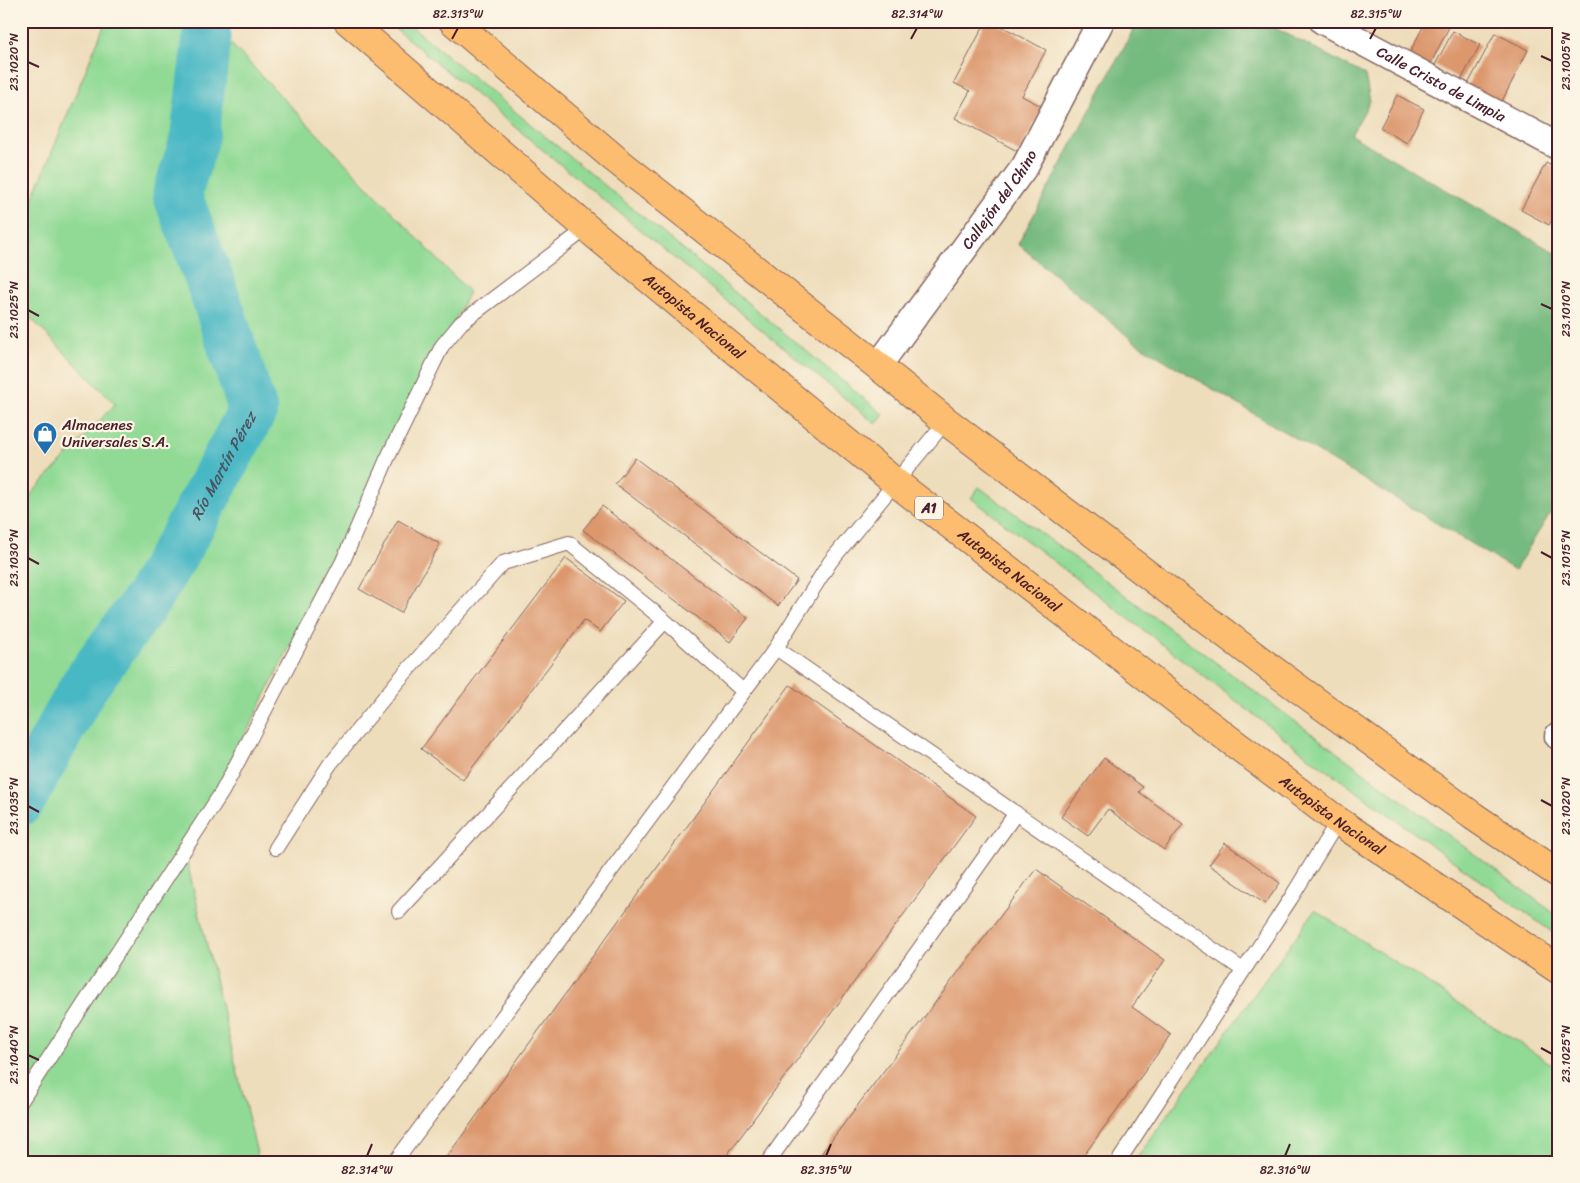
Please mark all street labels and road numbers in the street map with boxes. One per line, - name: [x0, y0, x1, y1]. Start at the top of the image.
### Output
- street label: Calle Cristo de Limpia: [1372, 39, 1511, 130]
- street label: Callejón del Chino: [955, 145, 1044, 255]
- street label: Autopista Nacional: [637, 266, 751, 367]
- road number: A1: [915, 496, 943, 520]
- street label: Autopista Nacional: [951, 521, 1068, 620]
- street label: Autopista Nacional: [1273, 767, 1391, 863]

